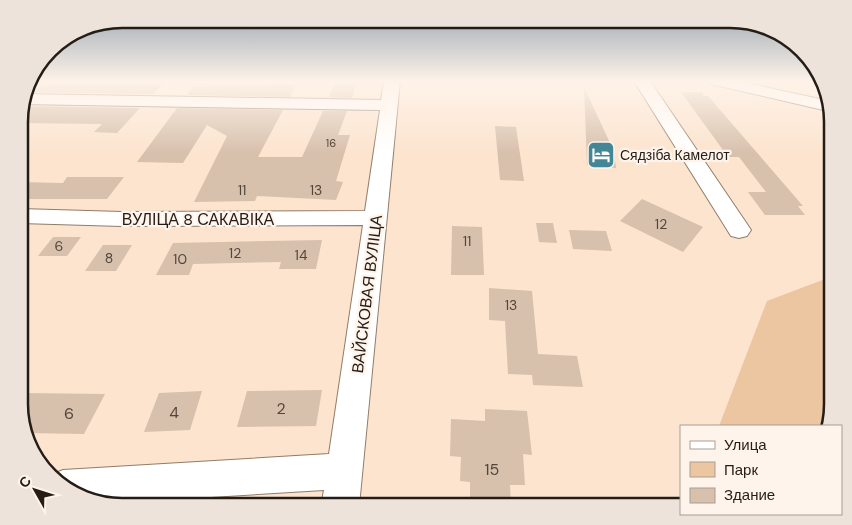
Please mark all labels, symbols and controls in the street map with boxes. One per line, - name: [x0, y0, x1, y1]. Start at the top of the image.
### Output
- house number: 16: [326, 136, 336, 150]
- hotel icon: Сядзіба Камелот: [586, 140, 616, 170]
- place label: Сядзіба Камелот: [620, 146, 730, 164]
- house number: 11: [238, 181, 246, 199]
- house number: 13: [310, 181, 322, 199]
- street label: ВУЛІЦА 8 САКАВІКА: [122, 209, 275, 230]
- street label: ВАЙСКОВАЯ ВУЛІЦА: [347, 213, 387, 374]
- house number: 12: [655, 215, 667, 233]
- house number: 11: [463, 232, 471, 250]
- house number: 6: [55, 237, 63, 255]
- house number: 12: [229, 244, 241, 262]
- house number: 14: [295, 246, 308, 264]
- house number: 8: [105, 249, 113, 267]
- house number: 10: [173, 250, 187, 268]
- house number: 13: [505, 296, 517, 314]
- house number: 2: [276, 398, 286, 419]
- house number: 4: [169, 402, 179, 423]
- house number: 6: [64, 403, 74, 424]
- legend: [680, 425, 842, 515]
- text: Улица: [724, 435, 767, 455]
- house number: 15: [485, 459, 499, 480]
- text: Парк: [724, 460, 758, 480]
- north arrow: [10, 465, 60, 515]
- text: С: [15, 472, 35, 491]
- text: Здание: [724, 485, 775, 505]

